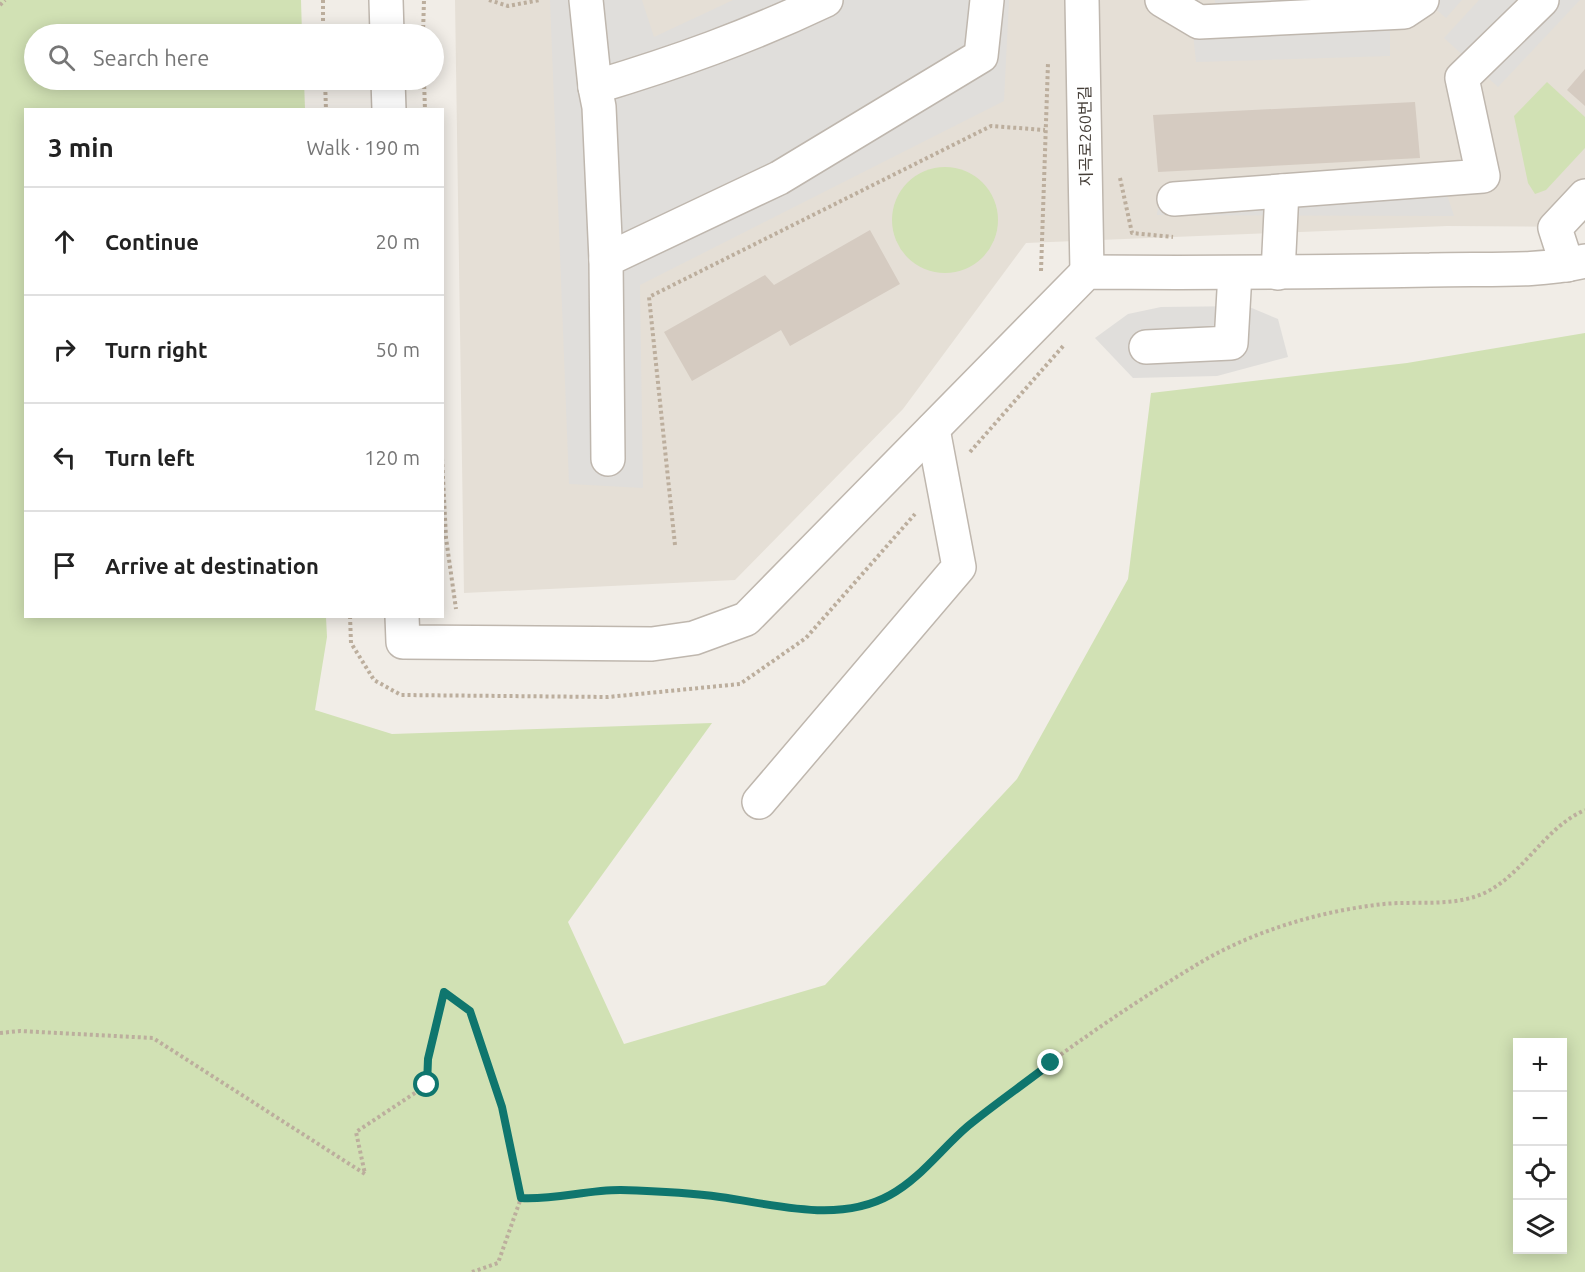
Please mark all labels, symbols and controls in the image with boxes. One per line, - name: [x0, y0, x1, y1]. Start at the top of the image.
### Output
- search box: [24, 24, 444, 90]
- icon: search: [45, 41, 78, 74]
- text: Search here: [93, 45, 209, 70]
- street label: 지곡로260번길: [1075, 86, 1095, 186]
- text: 3 min: [48, 133, 114, 162]
- text: Walk · 190 m: [307, 136, 420, 159]
- icon: ahead: [48, 225, 81, 258]
- text: Continue: [105, 229, 199, 254]
- text: 20 m: [376, 230, 420, 253]
- icon: right: [48, 333, 81, 366]
- text: Turn right: [105, 337, 207, 362]
- text: 50 m: [376, 338, 420, 361]
- icon: left: [48, 441, 81, 474]
- text: Turn left: [105, 445, 195, 470]
- text: 120 m: [364, 446, 420, 469]
- icon: arrive: [48, 549, 81, 582]
- text: Arrive at destination: [105, 553, 319, 578]
- map controls: [1513, 1038, 1567, 1254]
- button: +: [1513, 1038, 1567, 1092]
- route end: [1037, 1049, 1063, 1075]
- route start: [413, 1071, 439, 1097]
- button: −: [1513, 1092, 1567, 1146]
- button: locate: [1513, 1146, 1567, 1200]
- button: layers: [1513, 1200, 1567, 1254]

